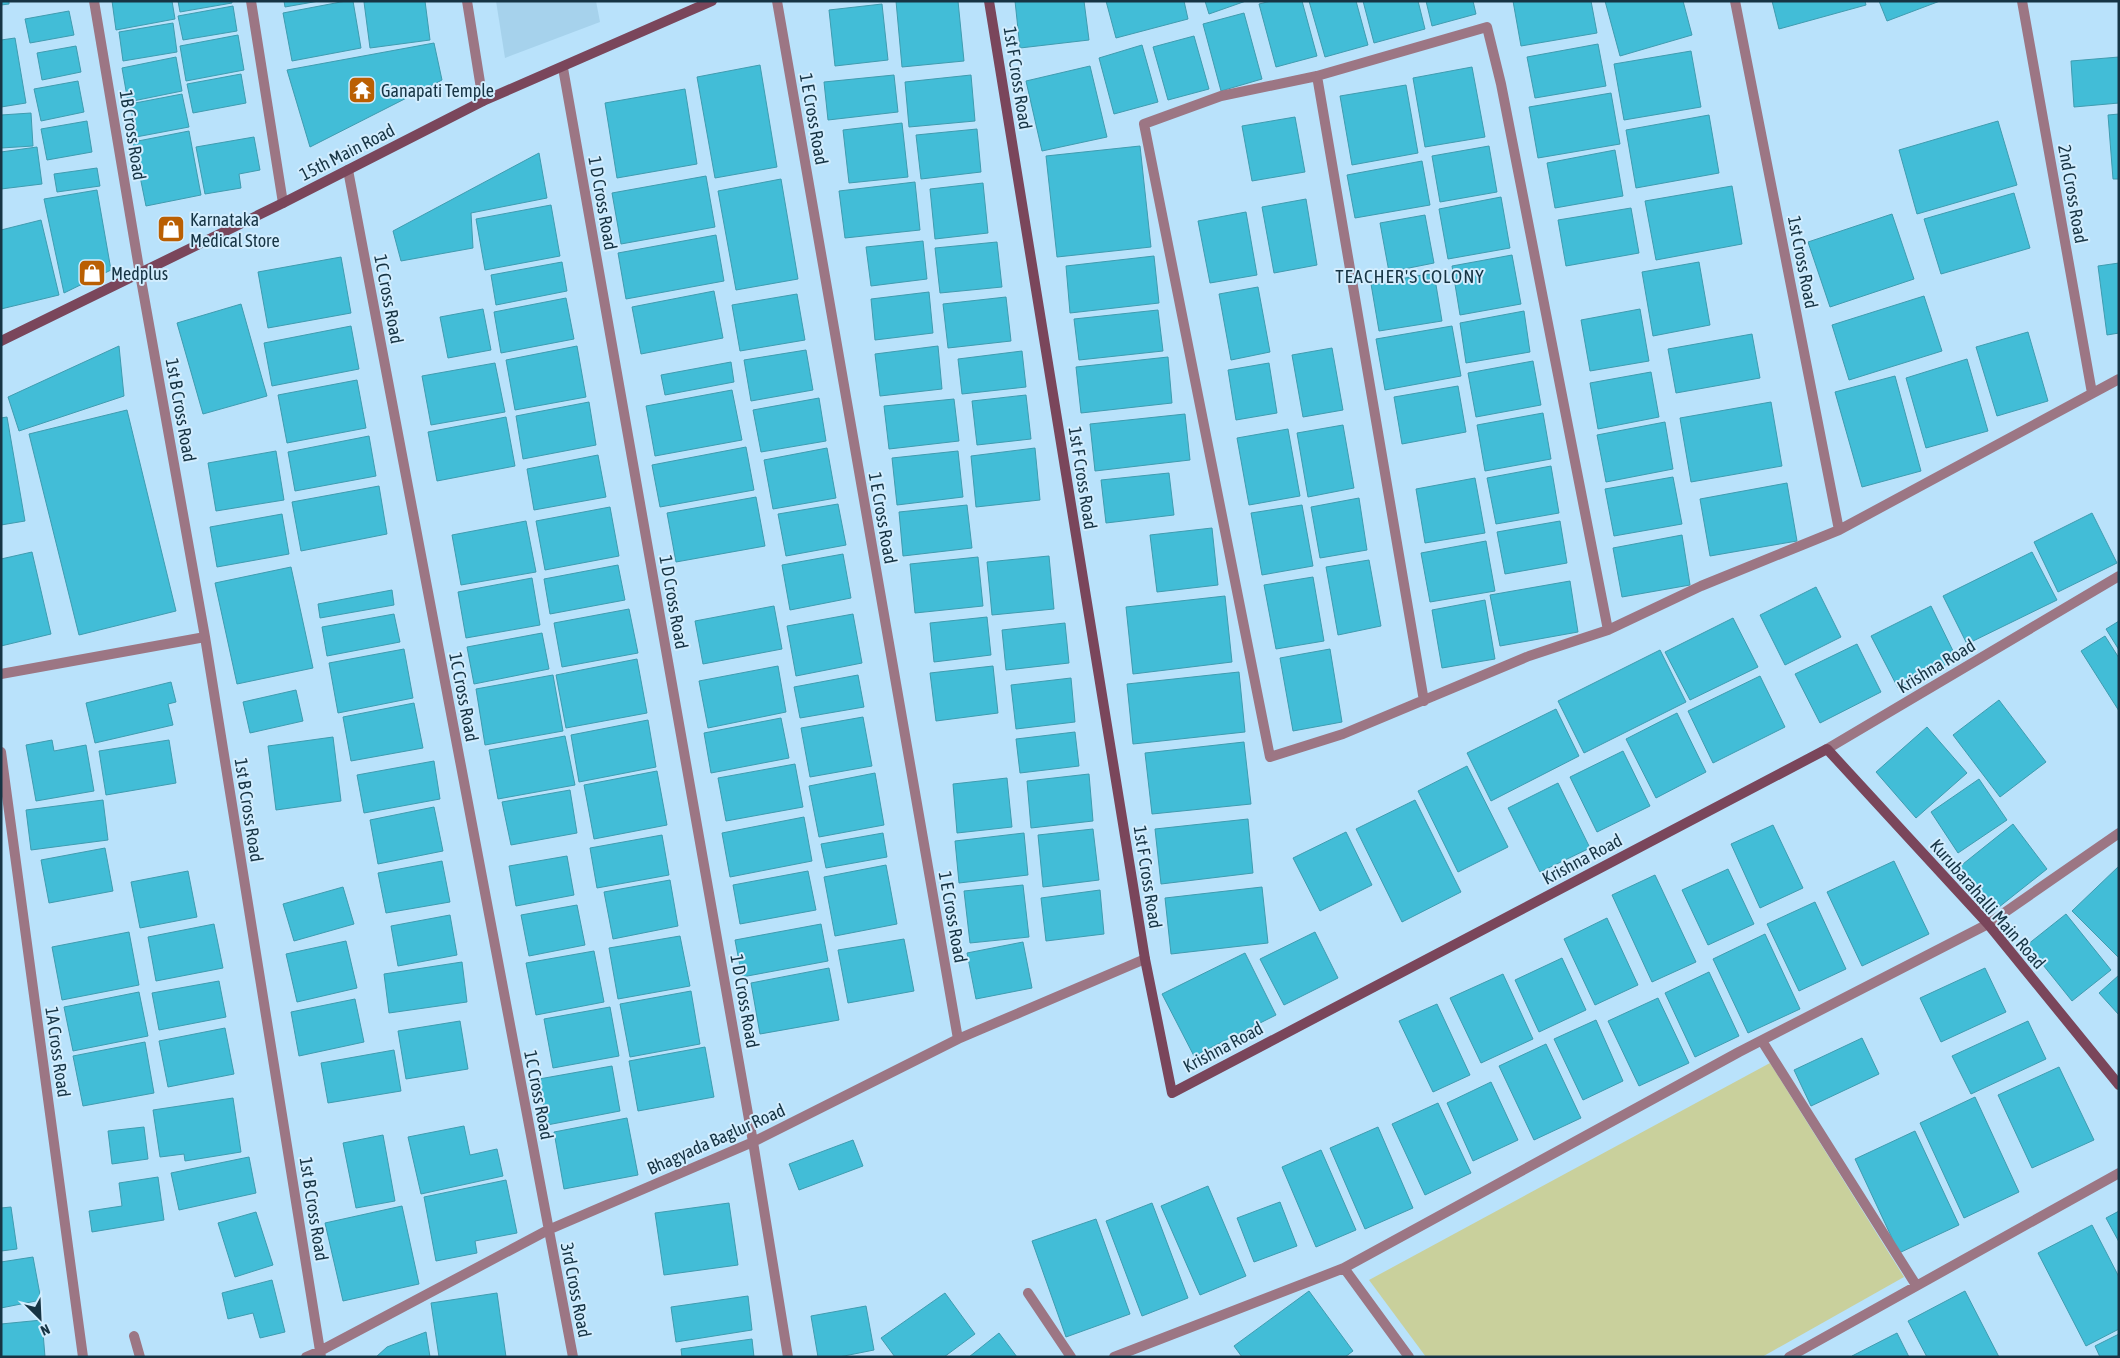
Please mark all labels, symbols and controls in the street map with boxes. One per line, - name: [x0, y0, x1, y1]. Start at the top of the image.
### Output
- street label: 1st F Cross Road: [1000, 25, 1036, 131]
- street label: 1 E Cross Road: [796, 72, 832, 166]
- temple icon: Ganapati Temple: [347, 75, 377, 105]
- place label: Ganapati Temple: [381, 80, 494, 101]
- street label: 1B Cross Road: [116, 88, 150, 182]
- street label: 15th Main Road: [296, 119, 398, 185]
- street label: 2nd Cross Road: [2054, 143, 2092, 245]
- street label: 1 D Cross Road: [584, 154, 622, 252]
- place label: Karnataka Medical Store: [190, 209, 280, 251]
- shop icon: Karnataka Medical Store: [156, 214, 186, 244]
- street label: 1st Cross Road: [1784, 214, 1822, 310]
- street label: 1C Cross Road: [370, 253, 408, 345]
- shop icon: Medplus: [77, 258, 107, 288]
- place label: Medplus: [111, 263, 168, 284]
- district label: TEACHER'S COLONY: [1335, 265, 1485, 287]
- street label: 1st B Cross Road: [162, 357, 200, 463]
- street label: 1st F Cross Road: [1065, 425, 1101, 531]
- street label: 1 E Cross Road: [865, 471, 901, 565]
- street label: 1 D Cross Road: [655, 553, 693, 651]
- street label: Krishna Road: [1893, 635, 1979, 697]
- street label: 1C Cross Road: [445, 651, 483, 743]
- street label: 1st B Cross Road: [230, 757, 268, 863]
- street label: 1st F Cross Road: [1130, 824, 1166, 930]
- street label: Krishna Road: [1539, 829, 1625, 889]
- street label: Kurubarahalli Main Road: [1926, 835, 2050, 973]
- street label: 1 E Cross Road: [935, 870, 971, 964]
- street label: 1 D Cross Road: [726, 952, 764, 1050]
- street label: 1A Cross Road: [41, 1005, 75, 1099]
- street label: Krishna Road: [1180, 1017, 1266, 1077]
- street label: 1C Cross Road: [520, 1049, 558, 1141]
- street label: Bhagyada Baglur Road: [644, 1099, 788, 1179]
- street label: 1st B Cross Road: [295, 1156, 333, 1262]
- street label: 3rd Cross Road: [557, 1241, 595, 1339]
- north arrow: [15, 1293, 65, 1343]
- text: N: [38, 1321, 52, 1339]

